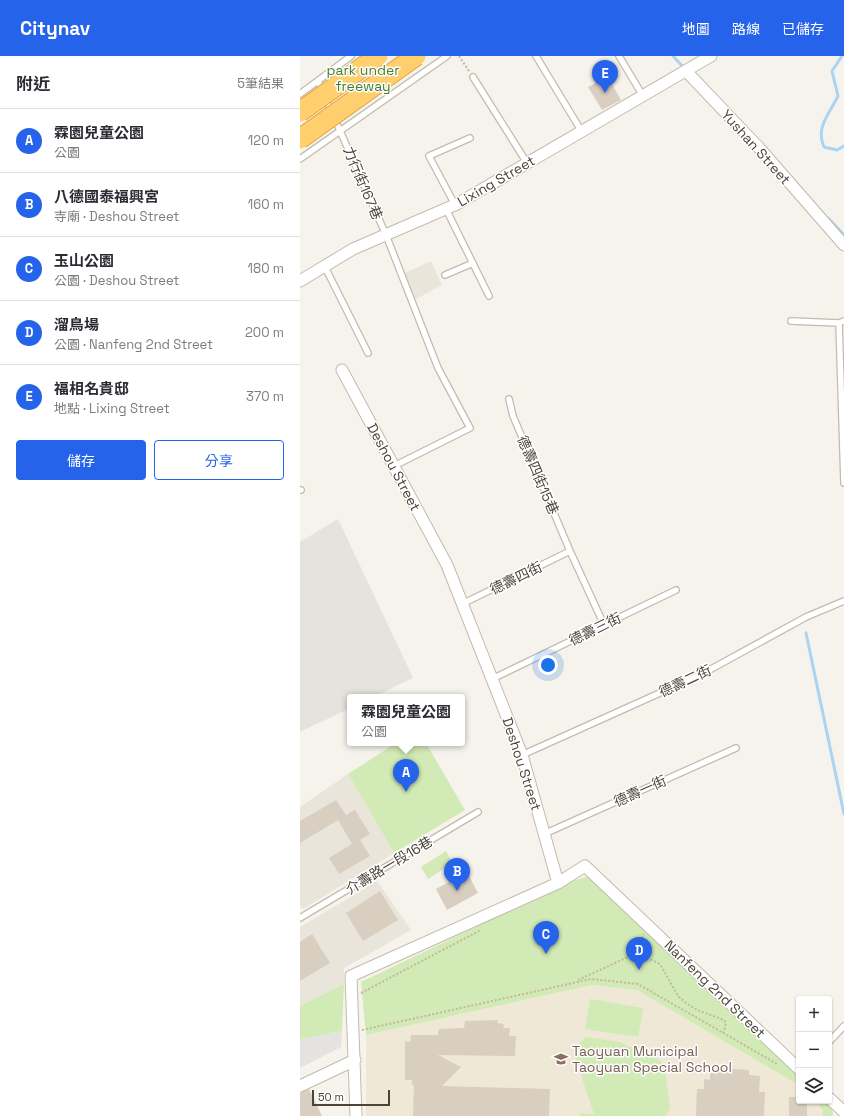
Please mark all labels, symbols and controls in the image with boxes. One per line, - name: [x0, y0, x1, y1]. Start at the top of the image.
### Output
- text: Citynav: [20, 16, 90, 41]
- text: 地圖: [682, 20, 710, 38]
- text: 路線: [732, 20, 760, 38]
- text: 已儲存: [782, 20, 824, 38]
- pin: E: [592, 60, 618, 93]
- park label: park under freeway: [326, 61, 400, 95]
- text: 附近: [16, 73, 50, 95]
- text: 5筆結果: [237, 75, 284, 92]
- street label: Yushan Street: [718, 106, 794, 188]
- text: 霖園兒童公園: [54, 123, 144, 142]
- text: A: [25, 132, 33, 149]
- text: 120 m: [248, 132, 284, 149]
- text: 公園: [54, 144, 80, 161]
- street label: 力行街167巷: [339, 144, 387, 222]
- street label: Lixing Street: [454, 152, 538, 210]
- text: 八德國泰福興宮: [54, 187, 159, 206]
- text: B: [25, 196, 33, 213]
- text: 160 m: [248, 196, 284, 213]
- text: 寺廟 · Deshou Street: [54, 208, 179, 225]
- text: 玉山公園: [54, 251, 114, 270]
- text: C: [25, 260, 33, 277]
- text: 180 m: [248, 260, 284, 277]
- text: 公園 · Deshou Street: [54, 272, 179, 289]
- text: 溜鳥場: [54, 315, 99, 334]
- text: D: [25, 324, 33, 341]
- text: 200 m: [245, 324, 284, 341]
- text: 公園 · Nanfeng 2nd Street: [54, 336, 213, 353]
- text: 福相名貴邸: [54, 379, 129, 398]
- text: E: [25, 388, 33, 405]
- text: 370 m: [246, 388, 284, 405]
- text: 地點 · Lixing Street: [54, 400, 170, 417]
- street label: Deshou Street: [363, 420, 425, 514]
- street label: 德壽四街15巷: [513, 433, 563, 517]
- button: 儲存: [16, 440, 146, 480]
- button: 分享: [154, 440, 284, 480]
- street label: 德壽四街: [487, 558, 545, 598]
- street label: 德壽三街: [566, 609, 624, 649]
- your location: [538, 655, 558, 675]
- street label: 德壽二街: [656, 661, 714, 701]
- popup: [347, 694, 465, 746]
- text: 霖園兒童公園: [361, 702, 451, 721]
- street label: Deshou Street: [498, 715, 546, 813]
- text: 公園: [361, 723, 387, 740]
- pin: A: [393, 759, 419, 792]
- street label: 德壽一街: [611, 771, 669, 811]
- street label: 介壽路一段16巷: [342, 832, 436, 898]
- pin: B: [444, 858, 470, 891]
- pin: C: [533, 921, 559, 954]
- street label: Nanfeng 2nd Street: [661, 936, 769, 1042]
- pin: D: [626, 937, 652, 970]
- map controls: [796, 996, 832, 1104]
- button: +: [796, 996, 832, 1032]
- button: −: [796, 1032, 832, 1068]
- place label: Taoyuan Municipal Taoyuan Special School: [572, 1042, 732, 1076]
- school or university icon: Taoyuan Municipal Taoyuan Special School: [553, 1051, 569, 1067]
- button: layers: [796, 1068, 832, 1104]
- scale bar: [312, 1088, 390, 1107]
- text: 50 m: [318, 1090, 344, 1104]

